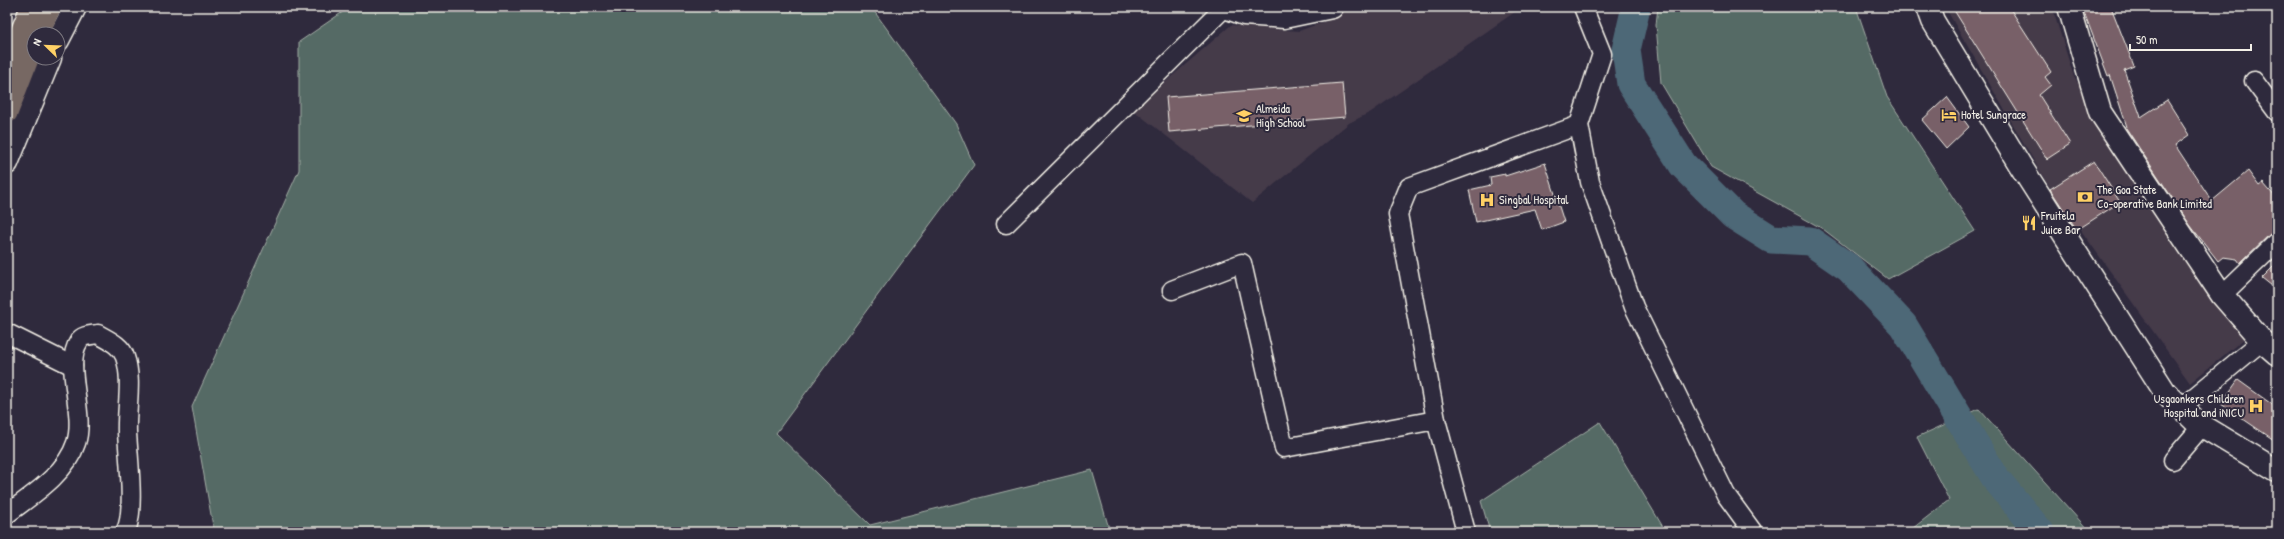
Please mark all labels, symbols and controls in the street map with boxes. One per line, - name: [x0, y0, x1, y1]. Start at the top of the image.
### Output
- north arrow: [26, 26, 66, 66]
- scale bar: [2130, 26, 2251, 52]
- text: 50 m: [2136, 31, 2157, 48]
- text: N: [29, 37, 44, 48]
- place label: Almeida High School: [1256, 100, 1306, 131]
- hotel icon: Hotel Sungrace: [1940, 106, 1958, 124]
- place label: Hotel Sungrace: [1961, 106, 2026, 123]
- school or university icon: Almeida High School: [1235, 107, 1253, 125]
- place label: The Goa State Co-operative Bank Limited: [2097, 181, 2212, 212]
- bank icon: The Goa State Co-operative Bank Limited: [2076, 188, 2094, 206]
- hospital icon: Singbal Hospital: [1478, 191, 1496, 209]
- place label: Singbal Hospital: [1499, 191, 1569, 208]
- place label: Fruitela Juice Bar: [2040, 207, 2081, 238]
- restaurant icon: Fruitela Juice Bar: [2020, 214, 2038, 232]
- place label: Usgaonkers Children Hospital and iNICU: [2154, 390, 2244, 421]
- hospital icon: Usgaonkers Children Hospital and iNICU: [2247, 397, 2265, 415]

